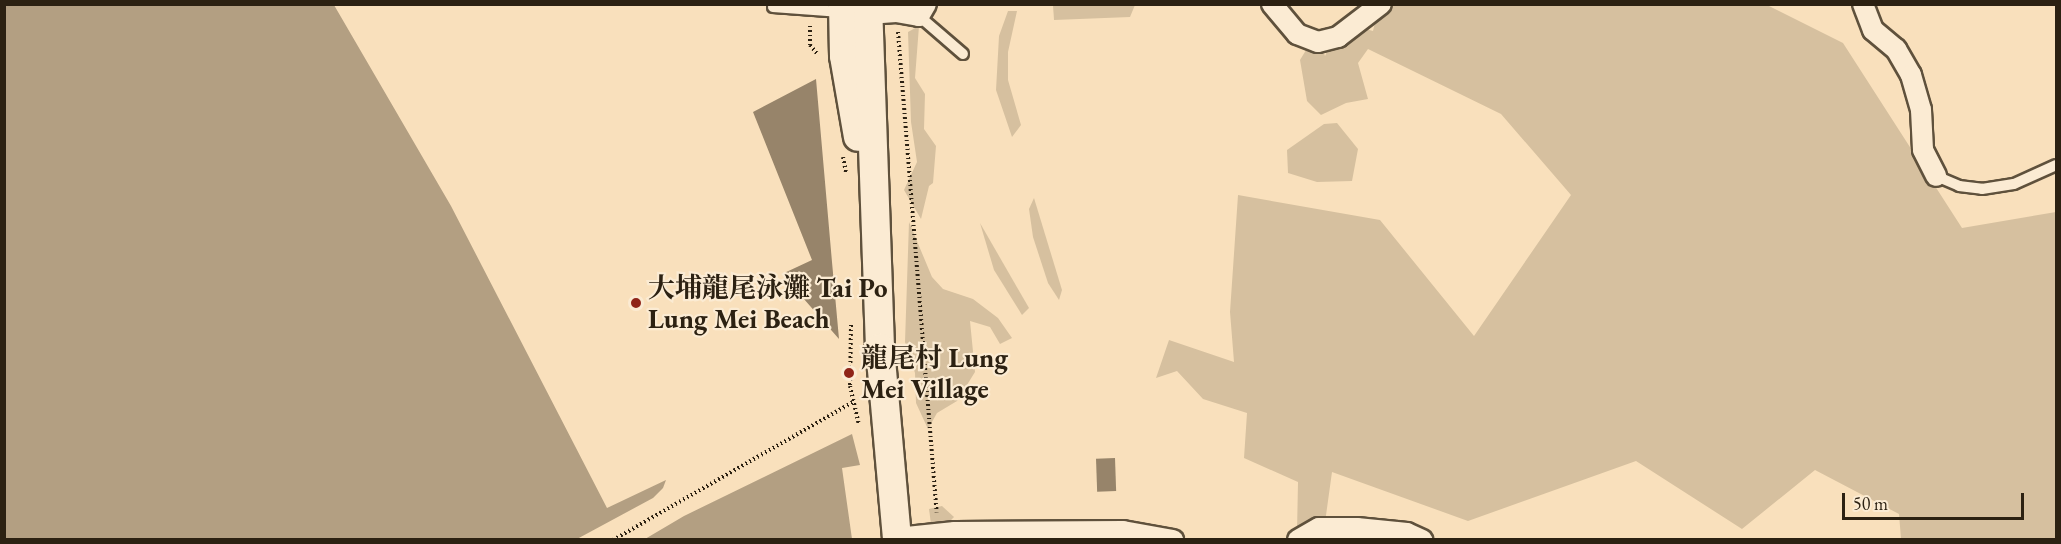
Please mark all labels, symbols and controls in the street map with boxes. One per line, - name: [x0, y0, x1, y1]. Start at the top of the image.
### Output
- place label: 大埔龍尾泳灘 Tai Po Lung Mei Beach: [648, 271, 888, 334]
- marker: 大埔龍尾泳灘 Tai Po Lung Mei Beach: [629, 296, 643, 310]
- place label: 龍尾村 Lung Mei Village: [861, 341, 1008, 404]
- marker: 龍尾村 Lung Mei Village: [842, 366, 856, 380]
- scale bar: [1845, 481, 2026, 519]
- text: 50 m: [1853, 492, 1888, 515]

